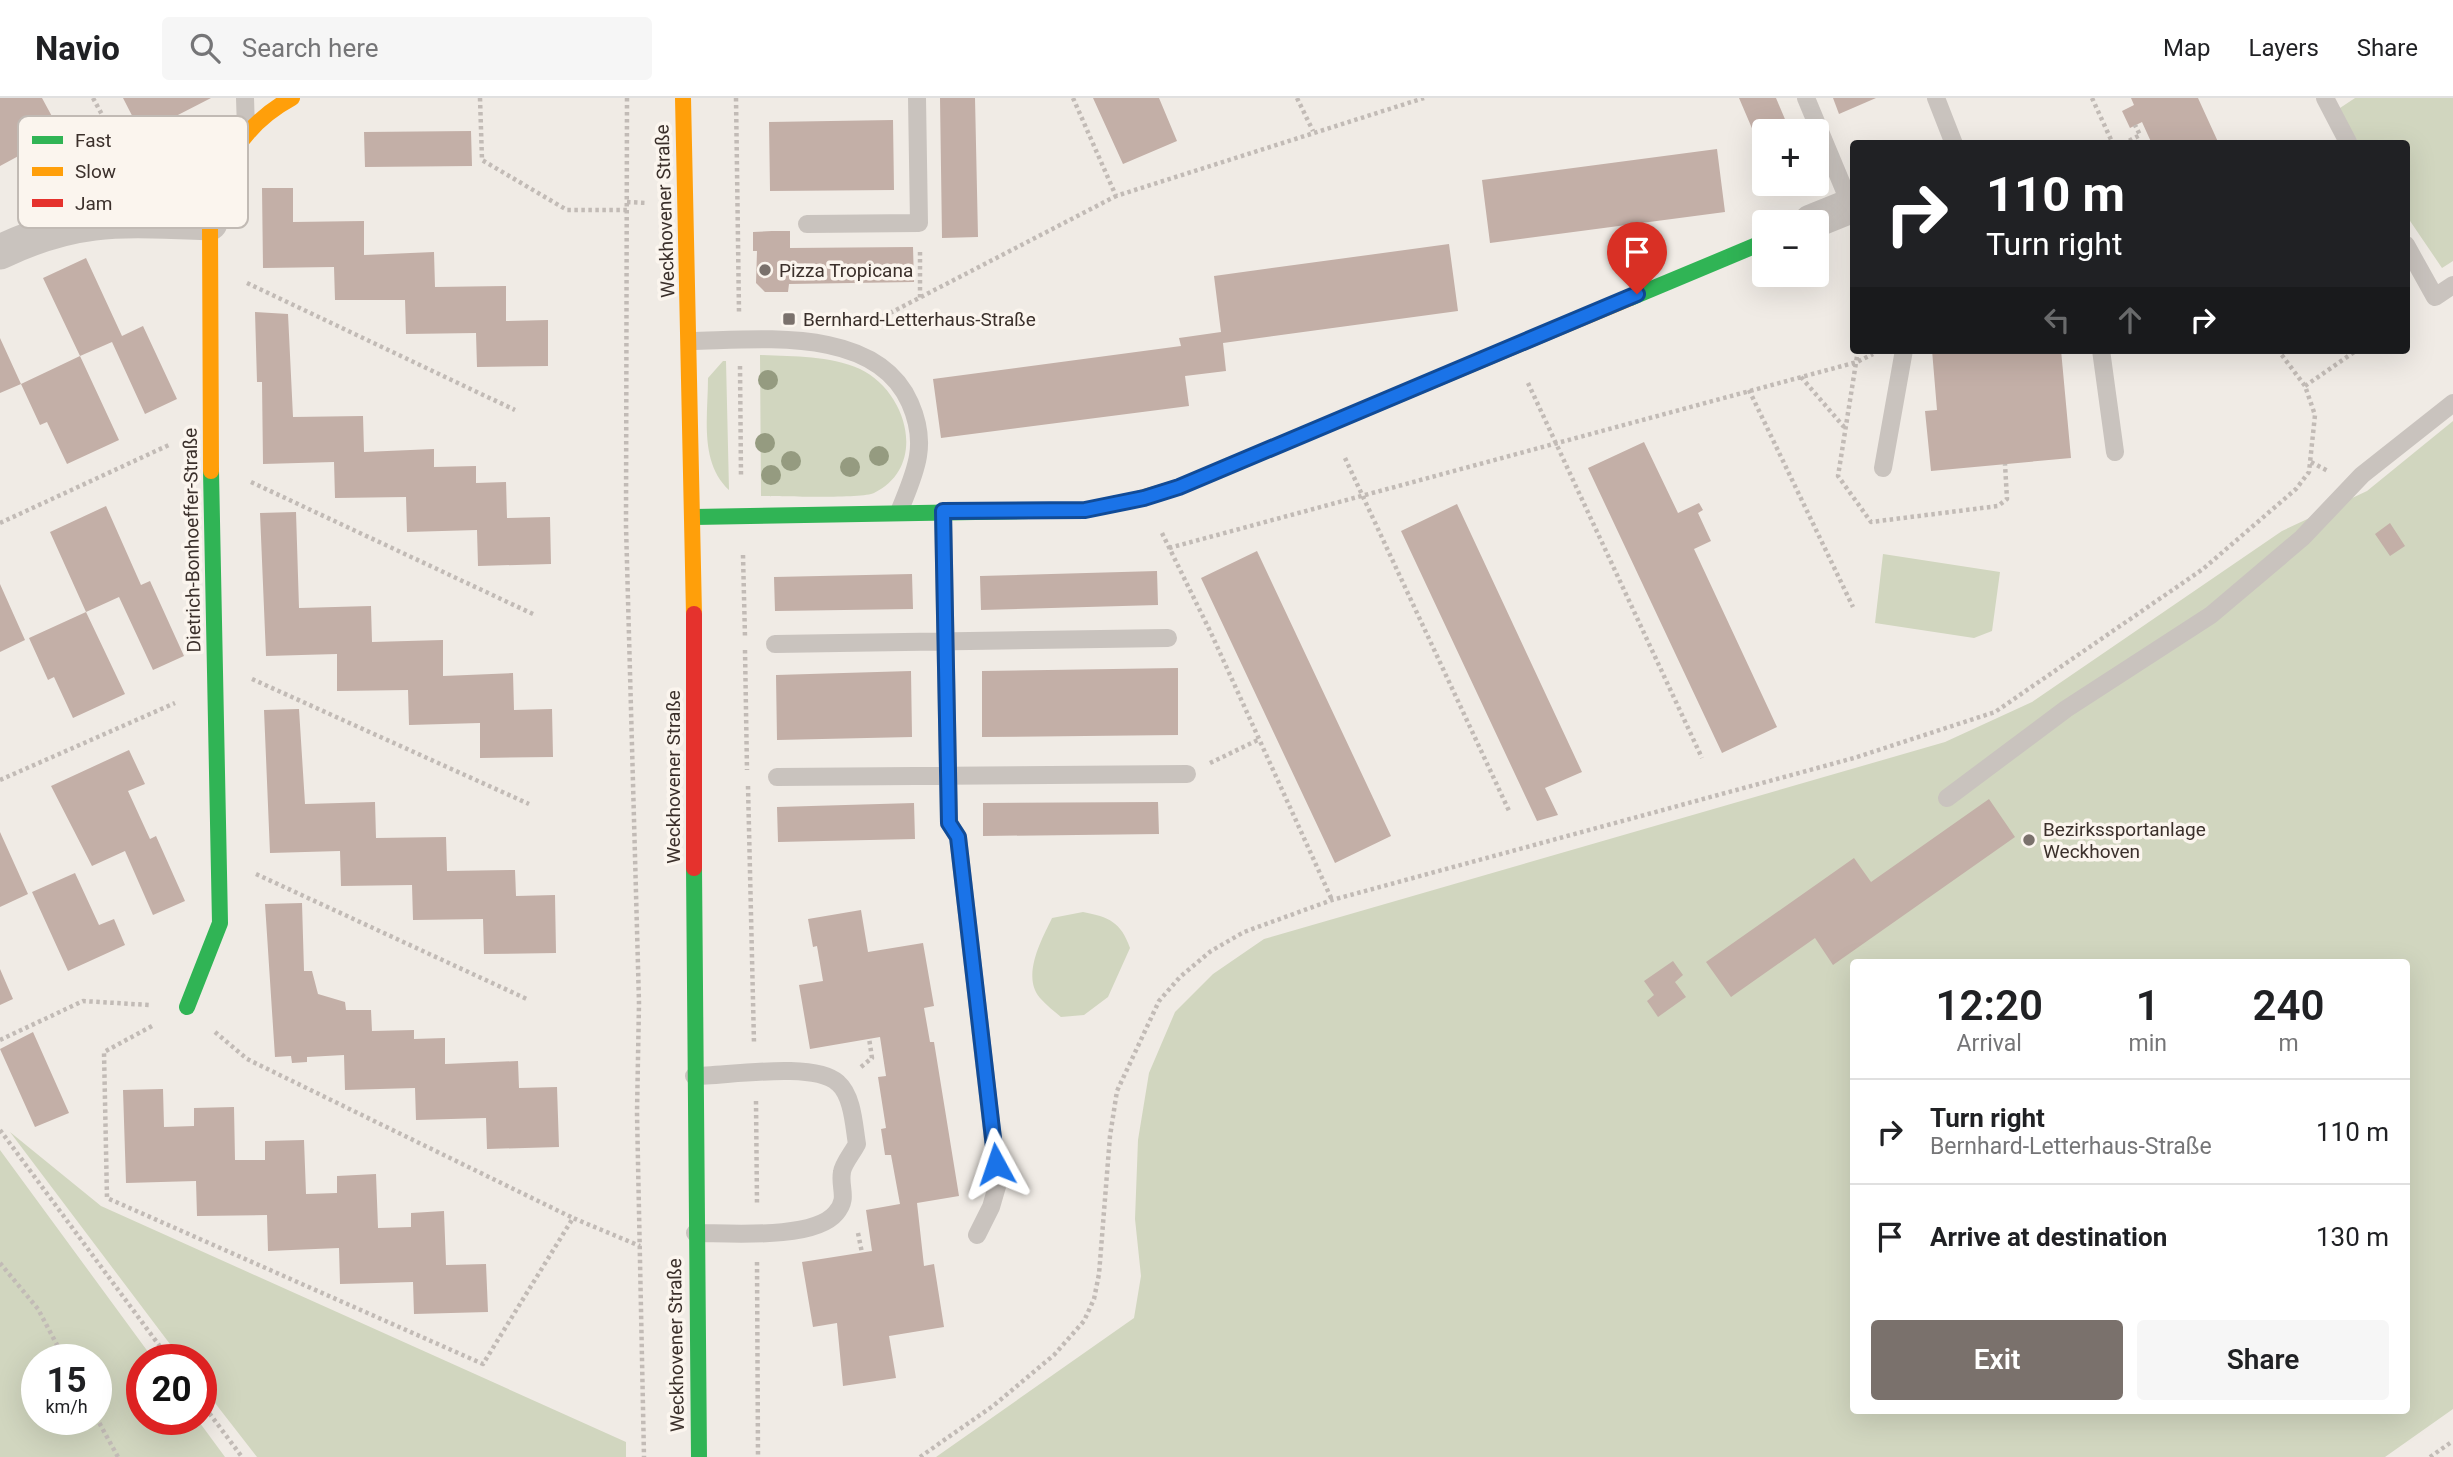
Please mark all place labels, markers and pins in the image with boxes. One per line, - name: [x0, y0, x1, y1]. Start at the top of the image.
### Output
- pin: [1607, 222, 1667, 294]
- place label: Pizza Tropicana: [779, 259, 913, 282]
- marker: Pizza Tropicana: [757, 262, 773, 278]
- place label: Bernhard-Letterhaus-Straße: [803, 308, 1036, 331]
- marker: Bernhard-Letterhaus-Straße: [781, 311, 797, 327]
- place label: Bezirkssportanlage Weckhoven: [2043, 818, 2206, 863]
- marker: Bezirkssportanlage Weckhoven: [2021, 832, 2037, 848]

